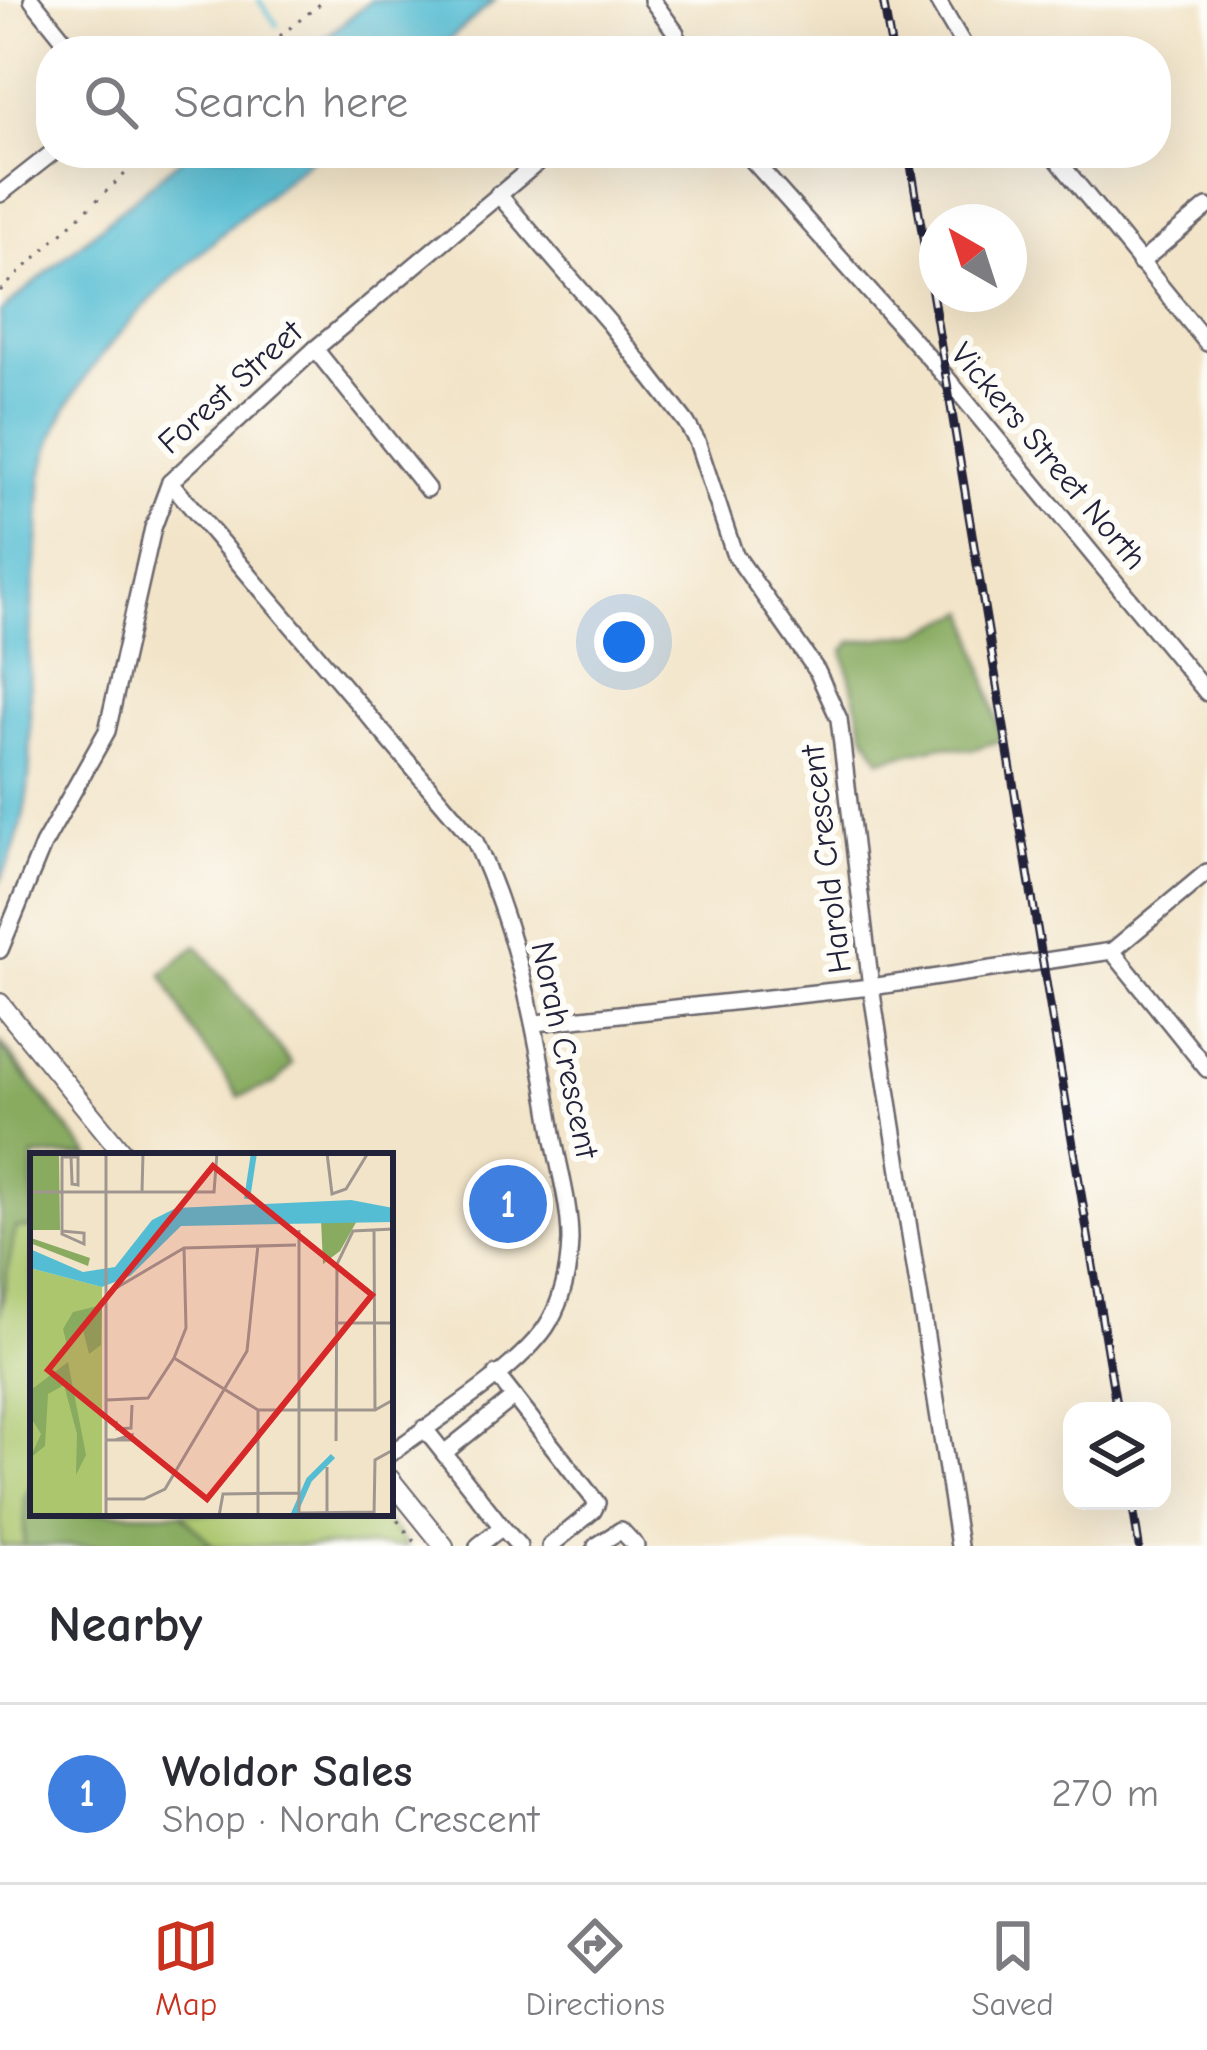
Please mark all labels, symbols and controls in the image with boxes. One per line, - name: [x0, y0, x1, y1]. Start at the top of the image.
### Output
- search box: [36, 36, 1171, 168]
- icon: search: [78, 69, 144, 135]
- text: Search here: [174, 76, 408, 128]
- north arrow: [919, 204, 1027, 312]
- street label: Forest Street: [150, 311, 311, 461]
- street label: Vickers Street North: [943, 335, 1155, 577]
- your location: [594, 612, 654, 672]
- street label: Harold Crescent: [793, 741, 859, 975]
- street label: Norah Crescent: [524, 938, 607, 1163]
- inset map: [30, 1153, 393, 1516]
- pin: 1: [469, 1159, 547, 1249]
- map controls: [1063, 1402, 1171, 1510]
- button: layers: [1063, 1402, 1171, 1510]
- text: Nearby: [48, 1595, 202, 1654]
- text: Woldor Sales: [162, 1745, 412, 1797]
- text: 1: [79, 1771, 95, 1816]
- text: 270 m: [1051, 1771, 1159, 1816]
- text: Shop · Norah Crescent: [162, 1797, 539, 1842]
- tab: Map: [153, 1913, 219, 2023]
- tab: Directions: [526, 1913, 665, 2023]
- tab: Saved: [971, 1913, 1054, 2023]

